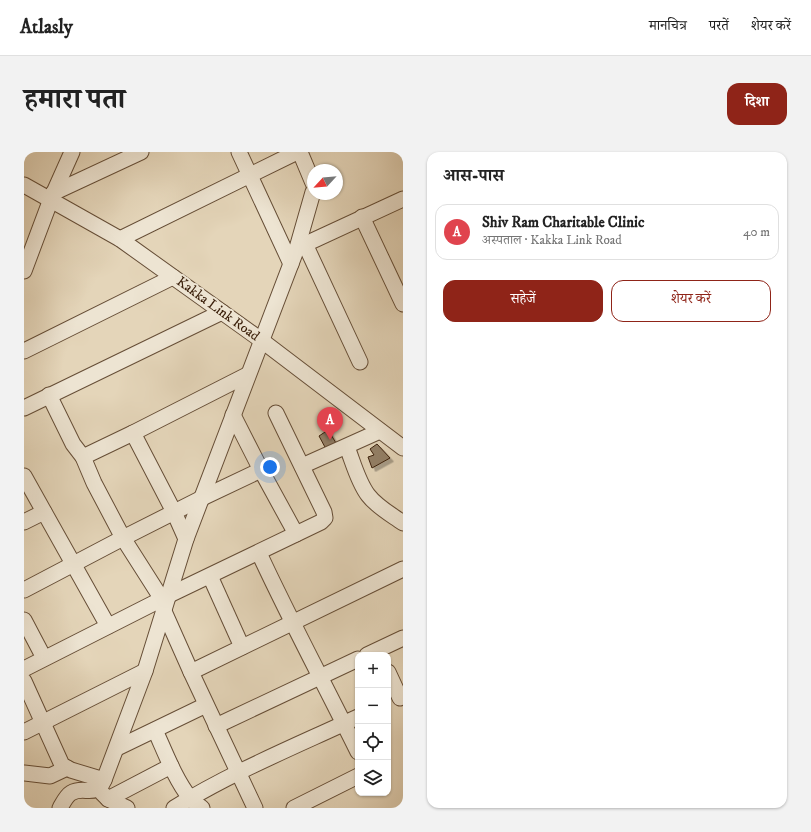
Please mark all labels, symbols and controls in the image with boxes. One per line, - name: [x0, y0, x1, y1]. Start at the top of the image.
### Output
- text: Atlasly: [20, 16, 73, 39]
- text: मानचित्र: [649, 17, 687, 35]
- text: परतें: [709, 17, 729, 35]
- text: शेयर करें: [751, 17, 791, 35]
- text: हमारा पता: [24, 82, 125, 117]
- button: दिशा: [727, 83, 787, 125]
- north arrow: [307, 164, 343, 200]
- text: आस-पास: [443, 165, 504, 187]
- text: Shiv Ram Charitable Clinic: [482, 213, 644, 232]
- text: A: [453, 224, 461, 240]
- text: 40 m: [743, 224, 770, 240]
- text: अस्पताल · Kakka Link Road: [482, 232, 622, 248]
- street label: Kakka Link Road: [173, 273, 263, 345]
- button: सहेजें: [443, 280, 603, 322]
- button: शेयर करें: [611, 280, 771, 322]
- pin: A: [317, 407, 343, 440]
- your location: [260, 457, 280, 477]
- map controls: [355, 652, 391, 796]
- button: +: [355, 652, 391, 688]
- button: −: [355, 688, 391, 724]
- button: locate: [355, 724, 391, 760]
- button: layers: [355, 760, 391, 796]

